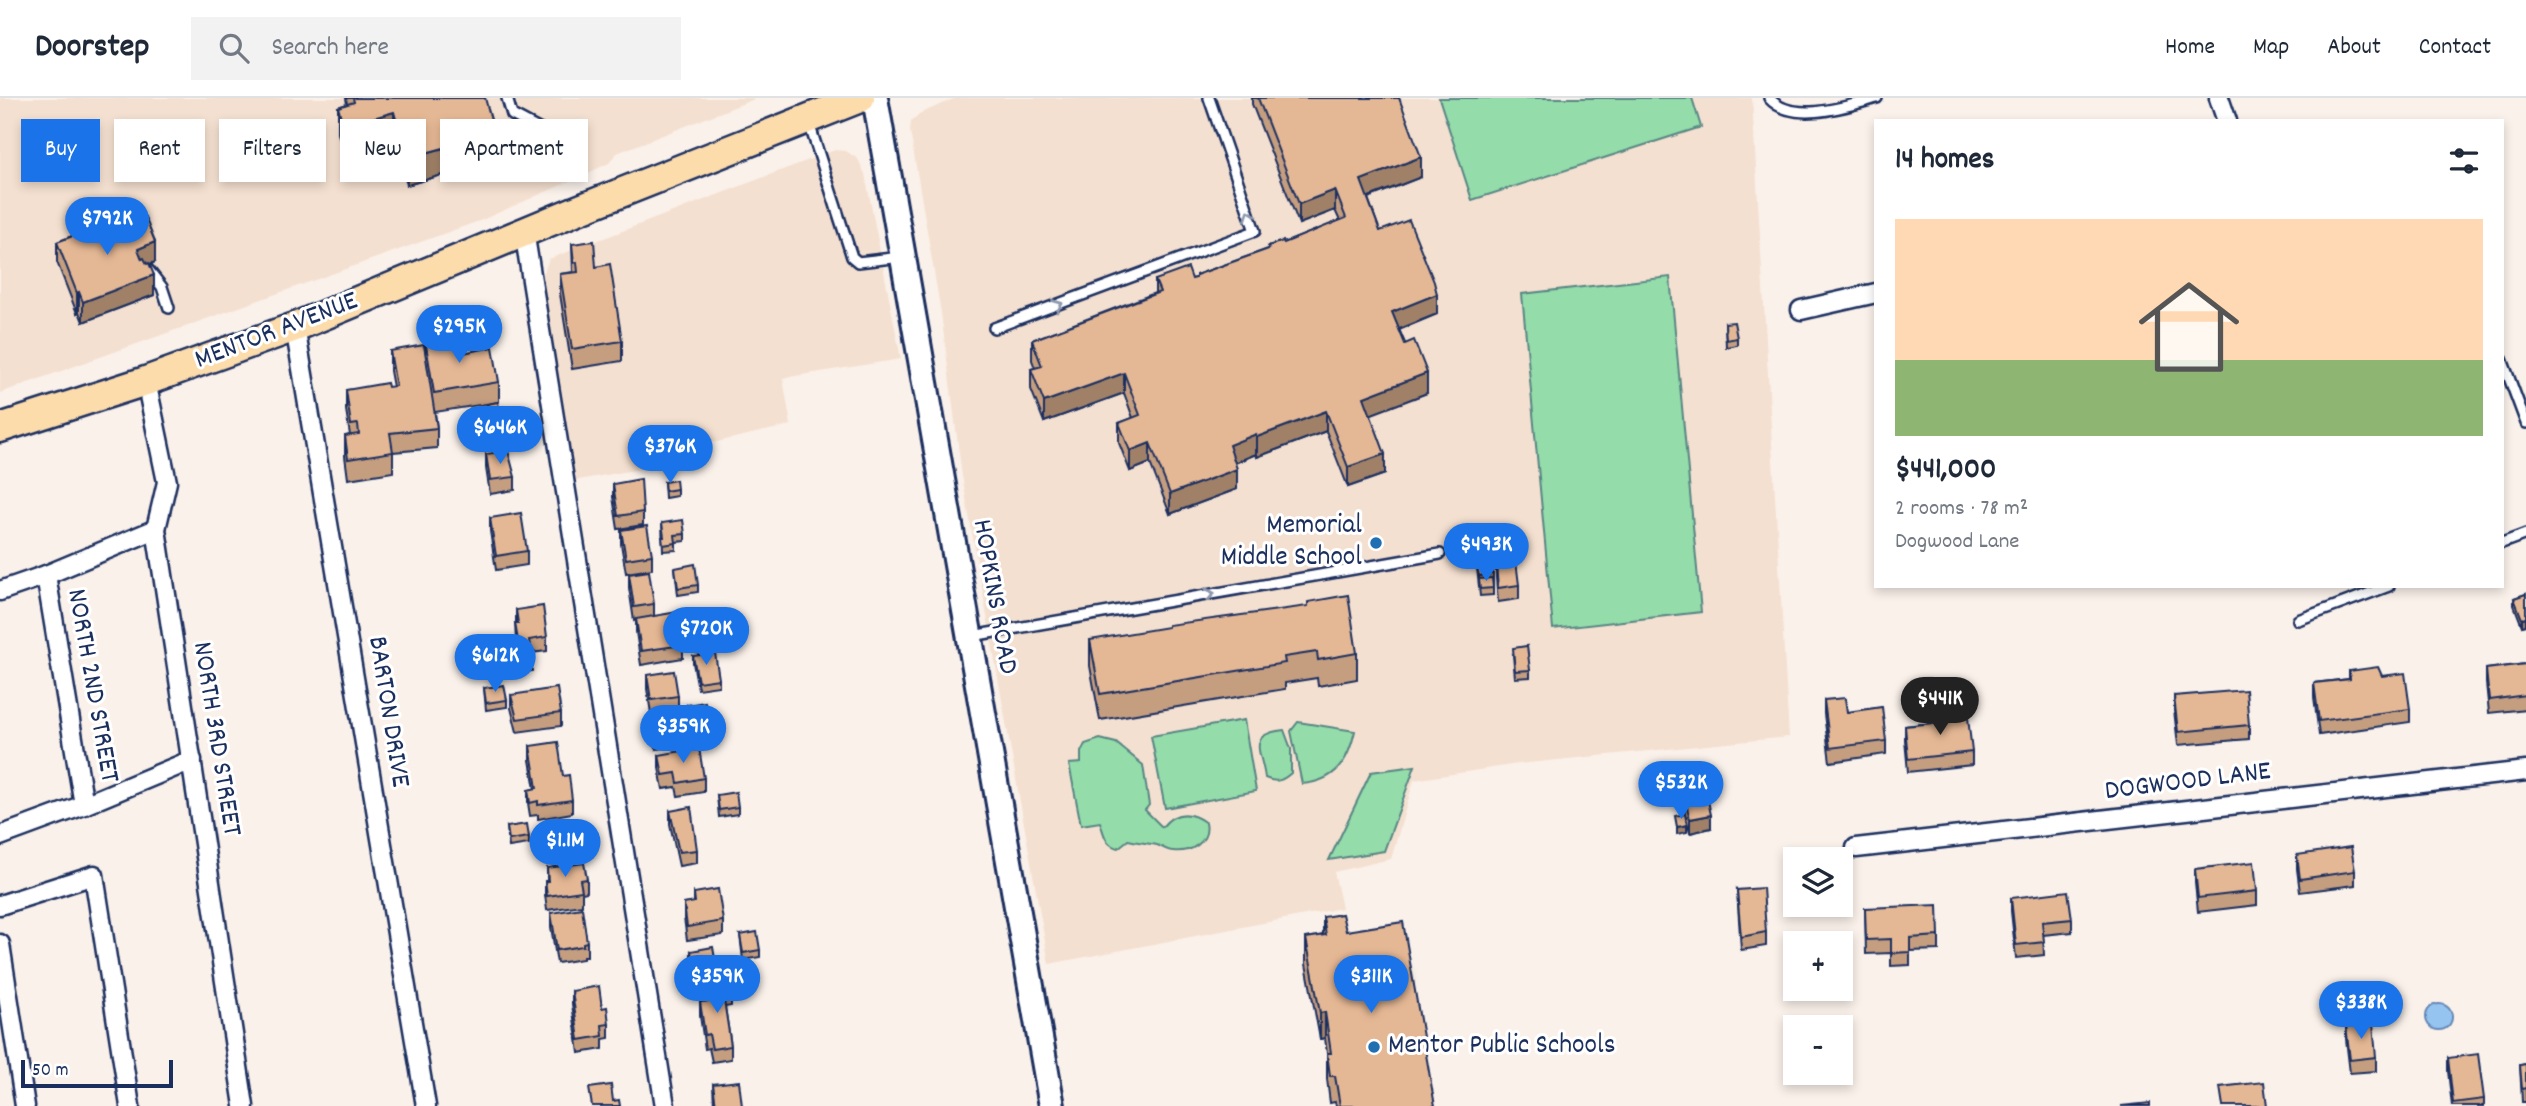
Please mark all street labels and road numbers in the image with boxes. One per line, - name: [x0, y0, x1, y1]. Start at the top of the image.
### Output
- street label: MENTOR AVENUE: [190, 282, 365, 381]
- street label: HOPKINS ROAD: [960, 516, 1026, 678]
- street label: NORTH 2ND STREET: [54, 586, 128, 786]
- street label: BARTON DRIVE: [355, 633, 419, 791]
- street label: NORTH 3RD STREET: [180, 639, 250, 839]
- street label: DOGWOOD LANE: [2103, 753, 2274, 813]

